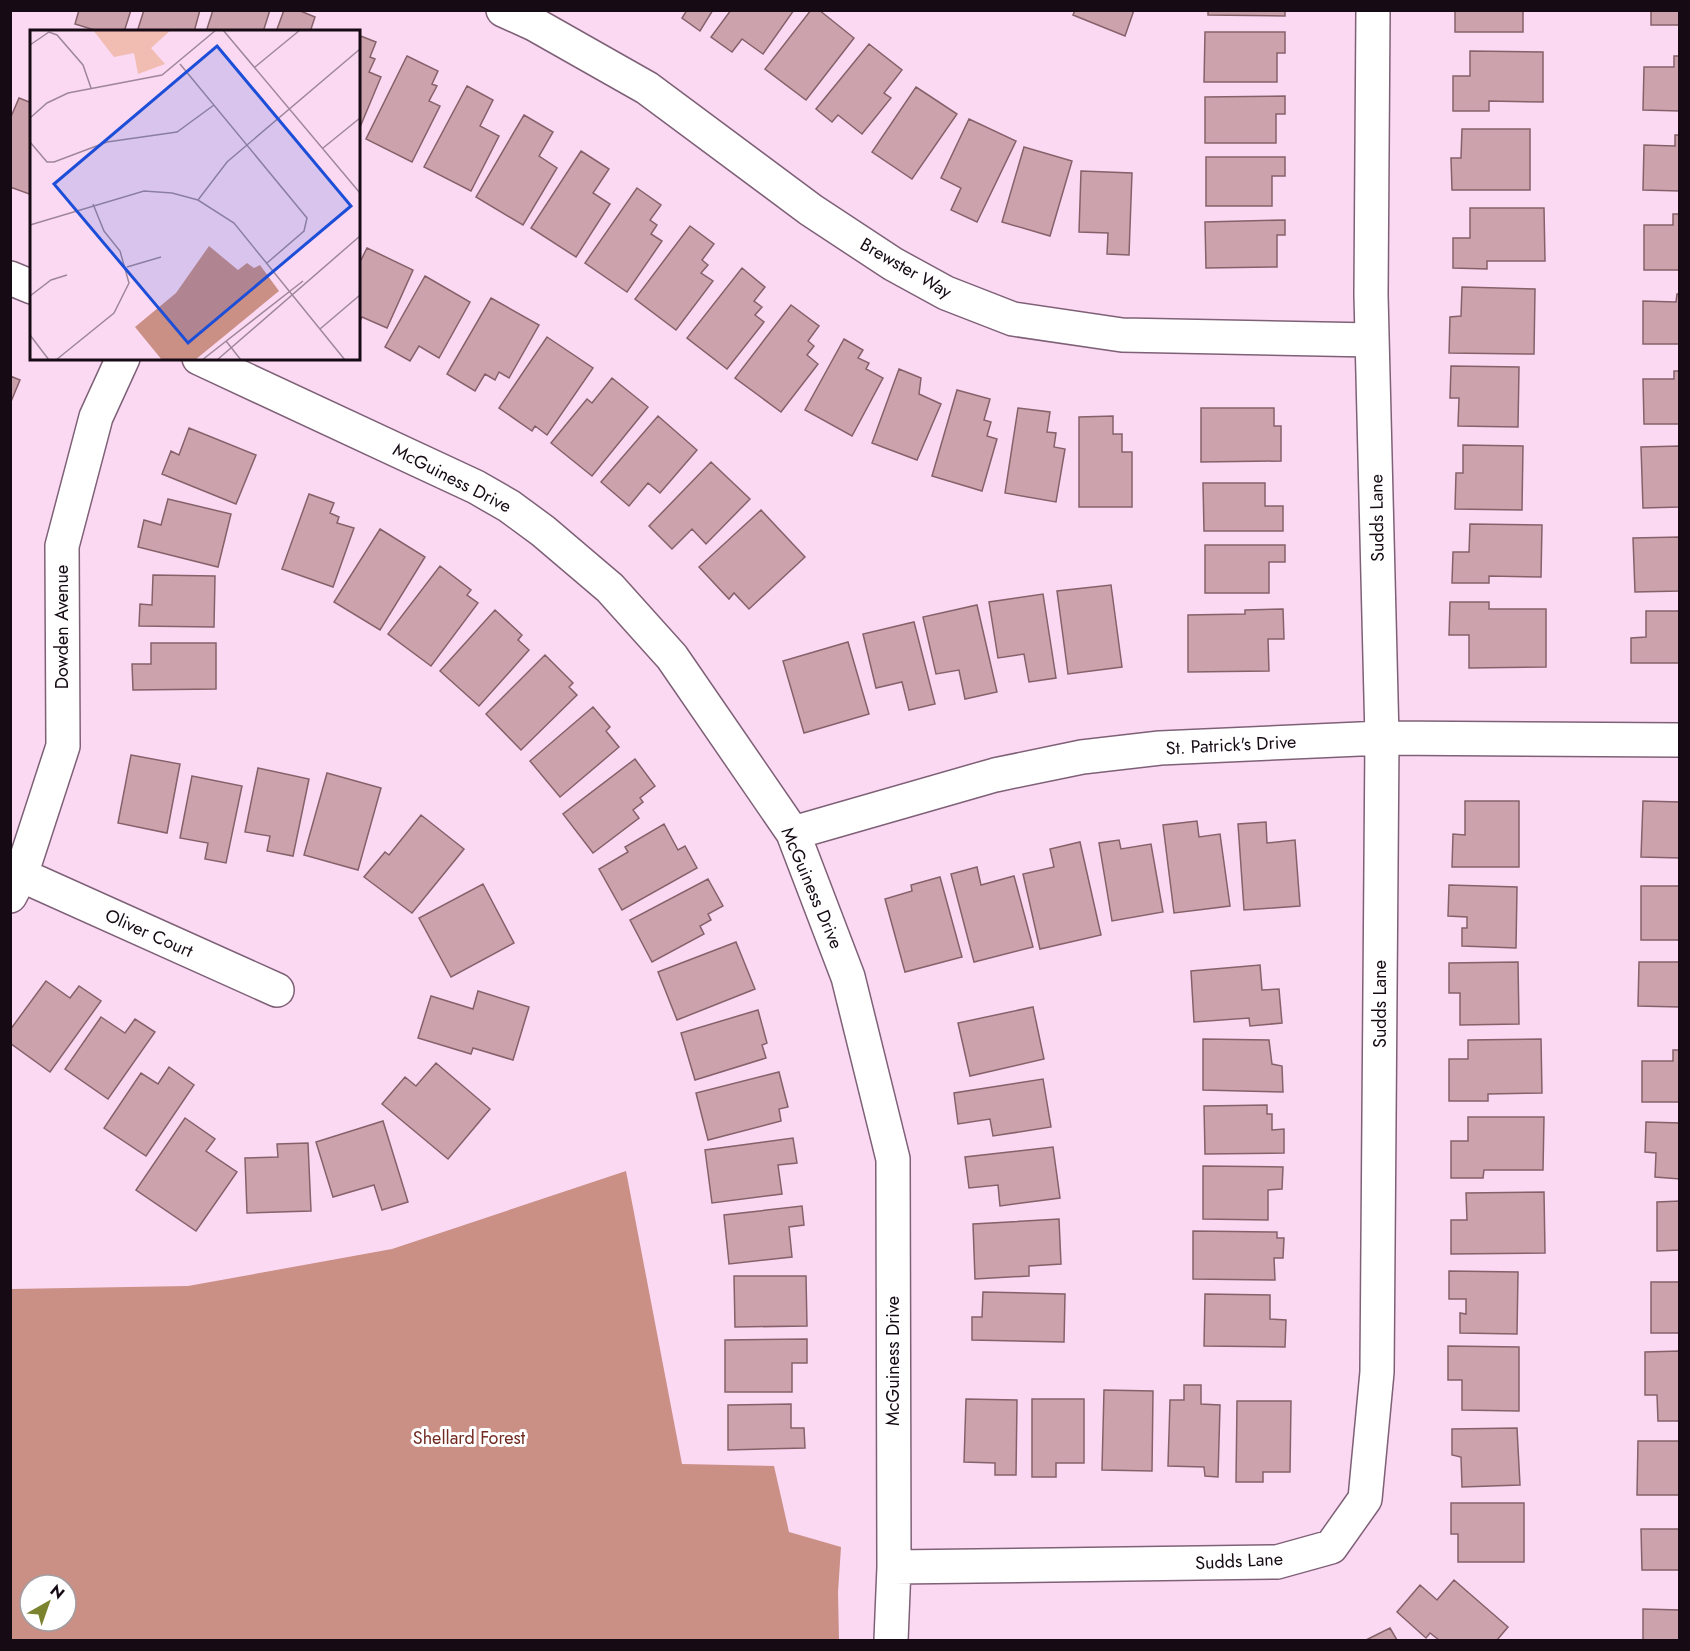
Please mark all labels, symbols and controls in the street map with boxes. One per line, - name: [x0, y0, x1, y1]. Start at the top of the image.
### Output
- inset map: [30, 30, 360, 360]
- street label: Brewster Way: [855, 231, 957, 305]
- street label: McGuiness Drive: [388, 437, 516, 519]
- street label: Sudds Lane: [1363, 474, 1391, 562]
- street label: Dowden Avenue: [49, 565, 75, 689]
- street label: St. Patrick's Drive: [1165, 729, 1297, 761]
- street label: McGuiness Drive: [775, 823, 849, 953]
- street label: Oliver Court: [101, 902, 198, 964]
- street label: Sudds Lane: [1367, 960, 1393, 1048]
- street label: McGuiness Drive: [880, 1296, 906, 1426]
- park label: Shellard Forest: [413, 1425, 526, 1451]
- street label: Sudds Lane: [1194, 1546, 1284, 1576]
- north arrow: [18, 1573, 78, 1633]
- text: N: [45, 1579, 70, 1605]

